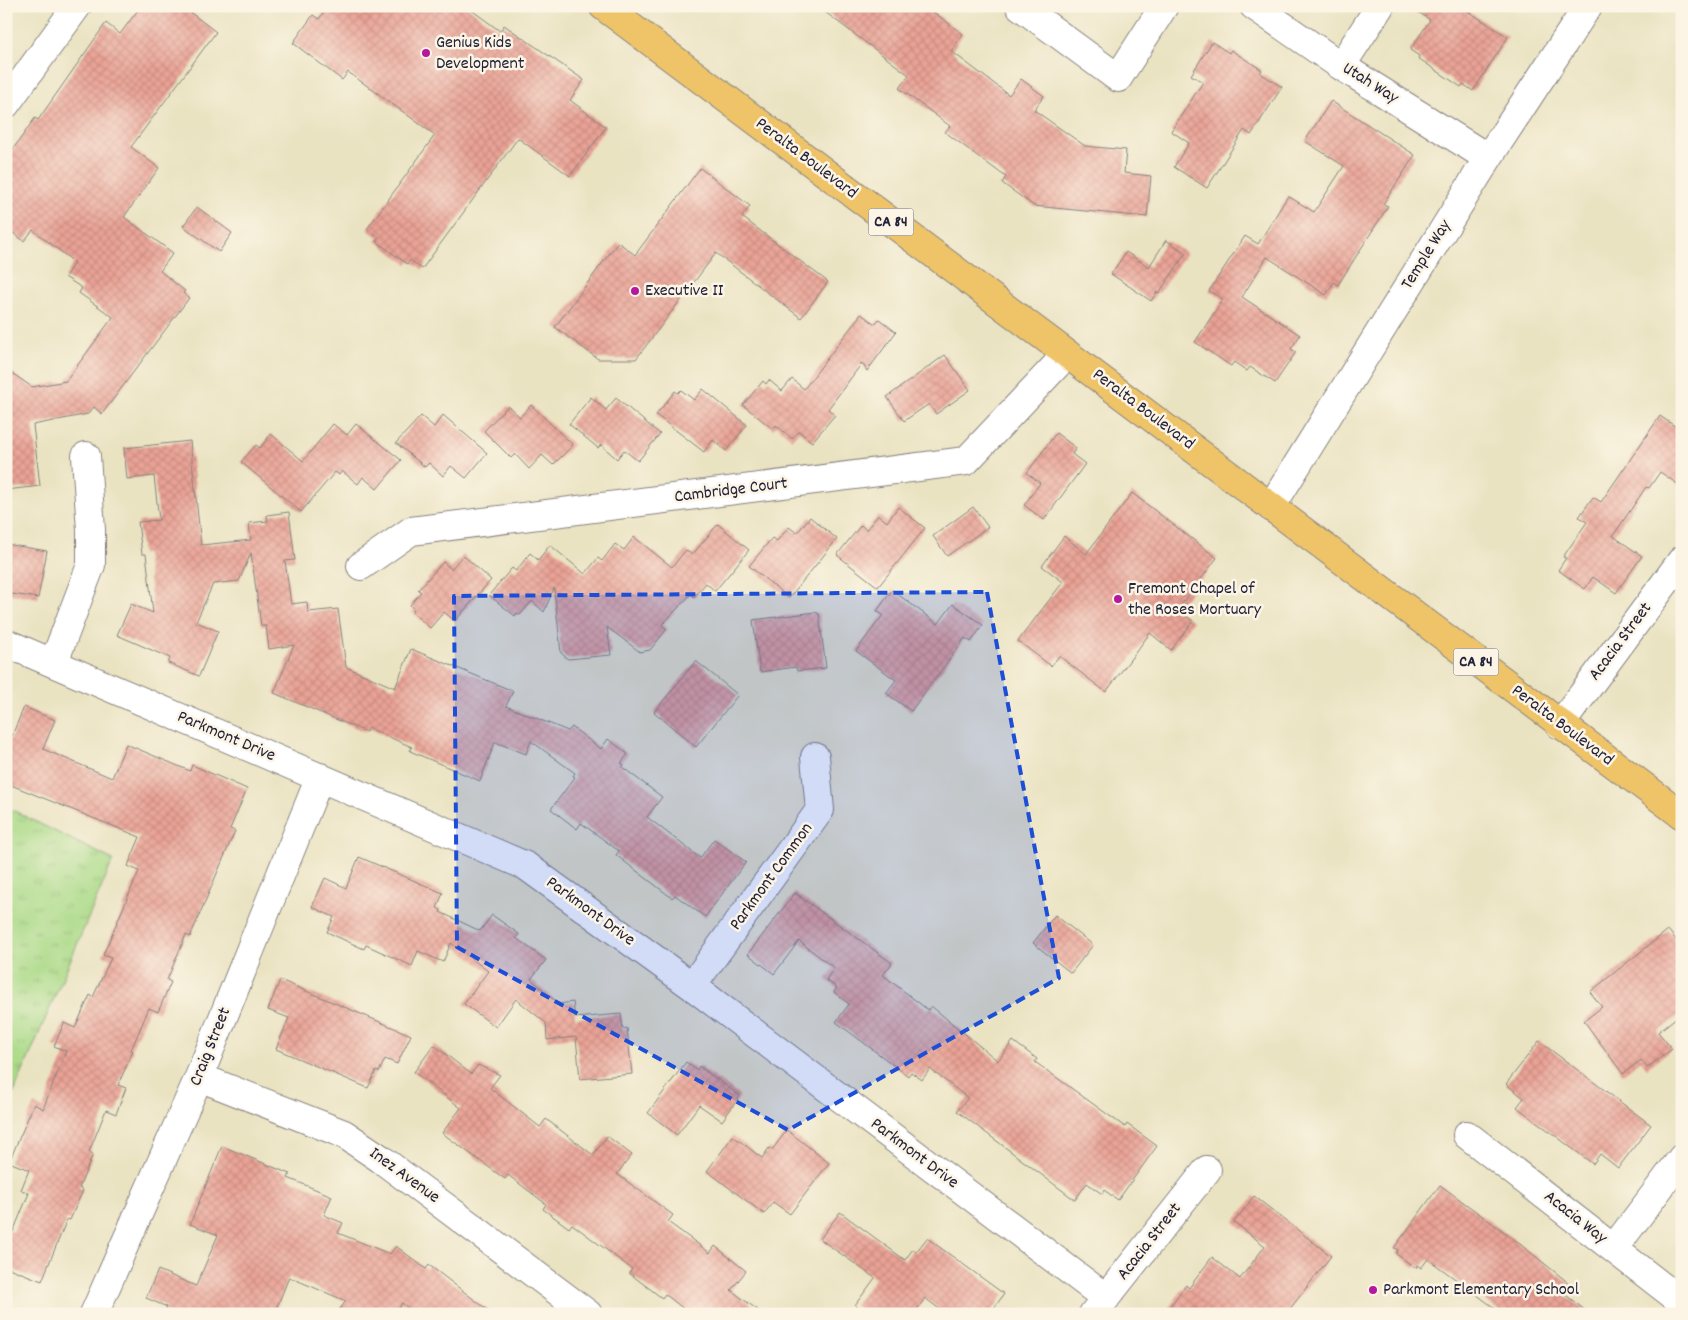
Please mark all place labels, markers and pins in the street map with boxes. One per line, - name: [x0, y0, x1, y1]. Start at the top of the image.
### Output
- place label: Genius Kids Development: [436, 31, 525, 77]
- marker: Genius Kids Development: [420, 47, 432, 59]
- place label: Executive II: [645, 279, 724, 304]
- marker: Executive II: [629, 285, 641, 297]
- place label: Fremont Chapel of the Roses Mortuary: [1128, 577, 1262, 623]
- marker: Fremont Chapel of the Roses Mortuary: [1112, 593, 1124, 605]
- place label: Parkmont Elementary School: [1383, 1278, 1580, 1303]
- marker: Parkmont Elementary School: [1367, 1284, 1379, 1296]

